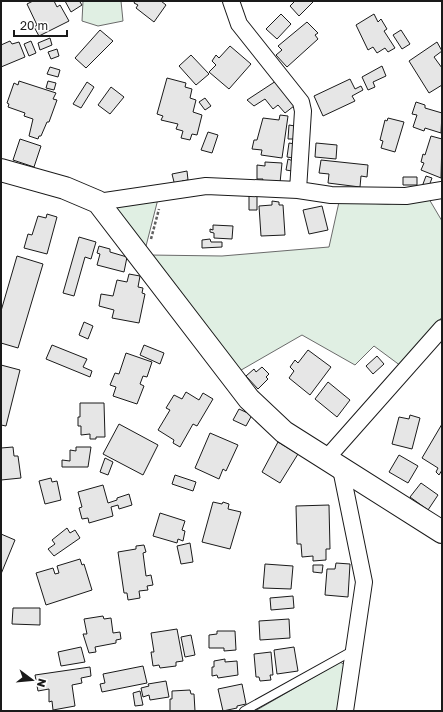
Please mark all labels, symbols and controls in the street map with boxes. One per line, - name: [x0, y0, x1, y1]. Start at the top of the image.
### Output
- scale bar: [14, 12, 67, 38]
- text: 20 m: [20, 18, 48, 33]
- north arrow: [12, 660, 52, 700]
- text: N: [35, 677, 49, 689]

